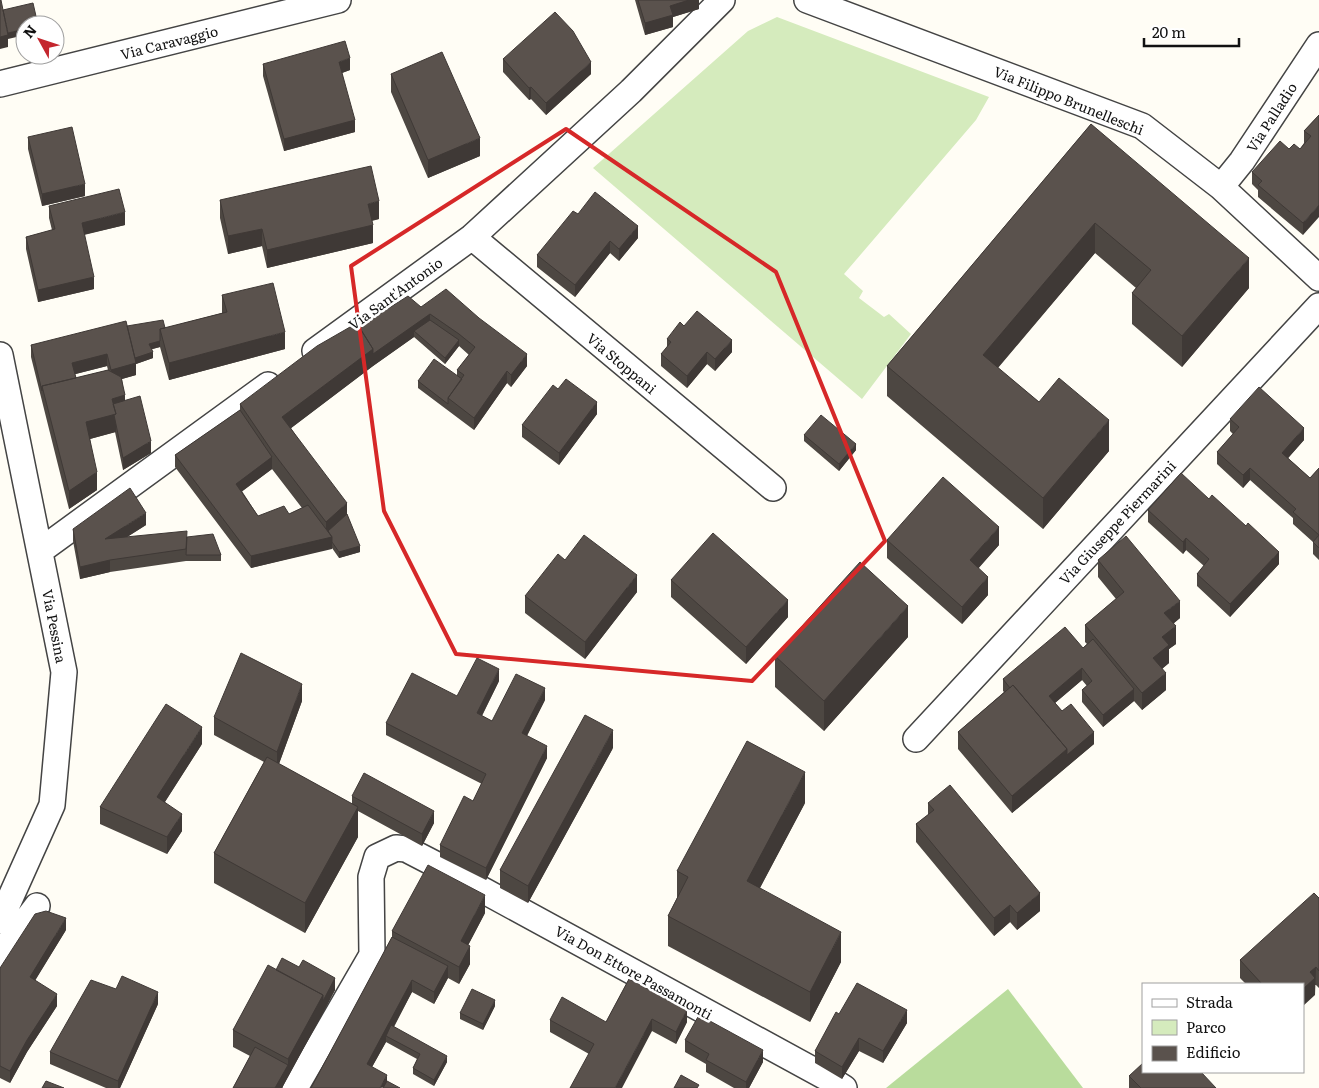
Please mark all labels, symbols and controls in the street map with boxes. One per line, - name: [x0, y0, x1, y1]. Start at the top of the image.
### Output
- north arrow: [15, 15, 65, 65]
- scale bar: [1144, 15, 1239, 47]
- text: N: [18, 20, 41, 42]
- street label: Via Caravaggio: [118, 20, 220, 64]
- text: 20 m: [1152, 20, 1186, 43]
- street label: Via Filippo Brunelleschi: [991, 61, 1147, 139]
- street label: Via Palladio: [1241, 78, 1301, 156]
- street label: Via Sant'Antonio: [344, 252, 446, 334]
- street label: Via Stoppani: [583, 328, 661, 398]
- street label: Via Giuseppe Piermarini: [1054, 455, 1180, 588]
- street label: Via Pessina: [38, 587, 72, 665]
- street label: Via Don Ettore Passamonti: [552, 920, 717, 1024]
- legend: [1142, 983, 1304, 1073]
- text: Strada: [1186, 990, 1234, 1013]
- text: Parco: [1186, 1015, 1226, 1038]
- text: Edificio: [1186, 1040, 1241, 1063]

